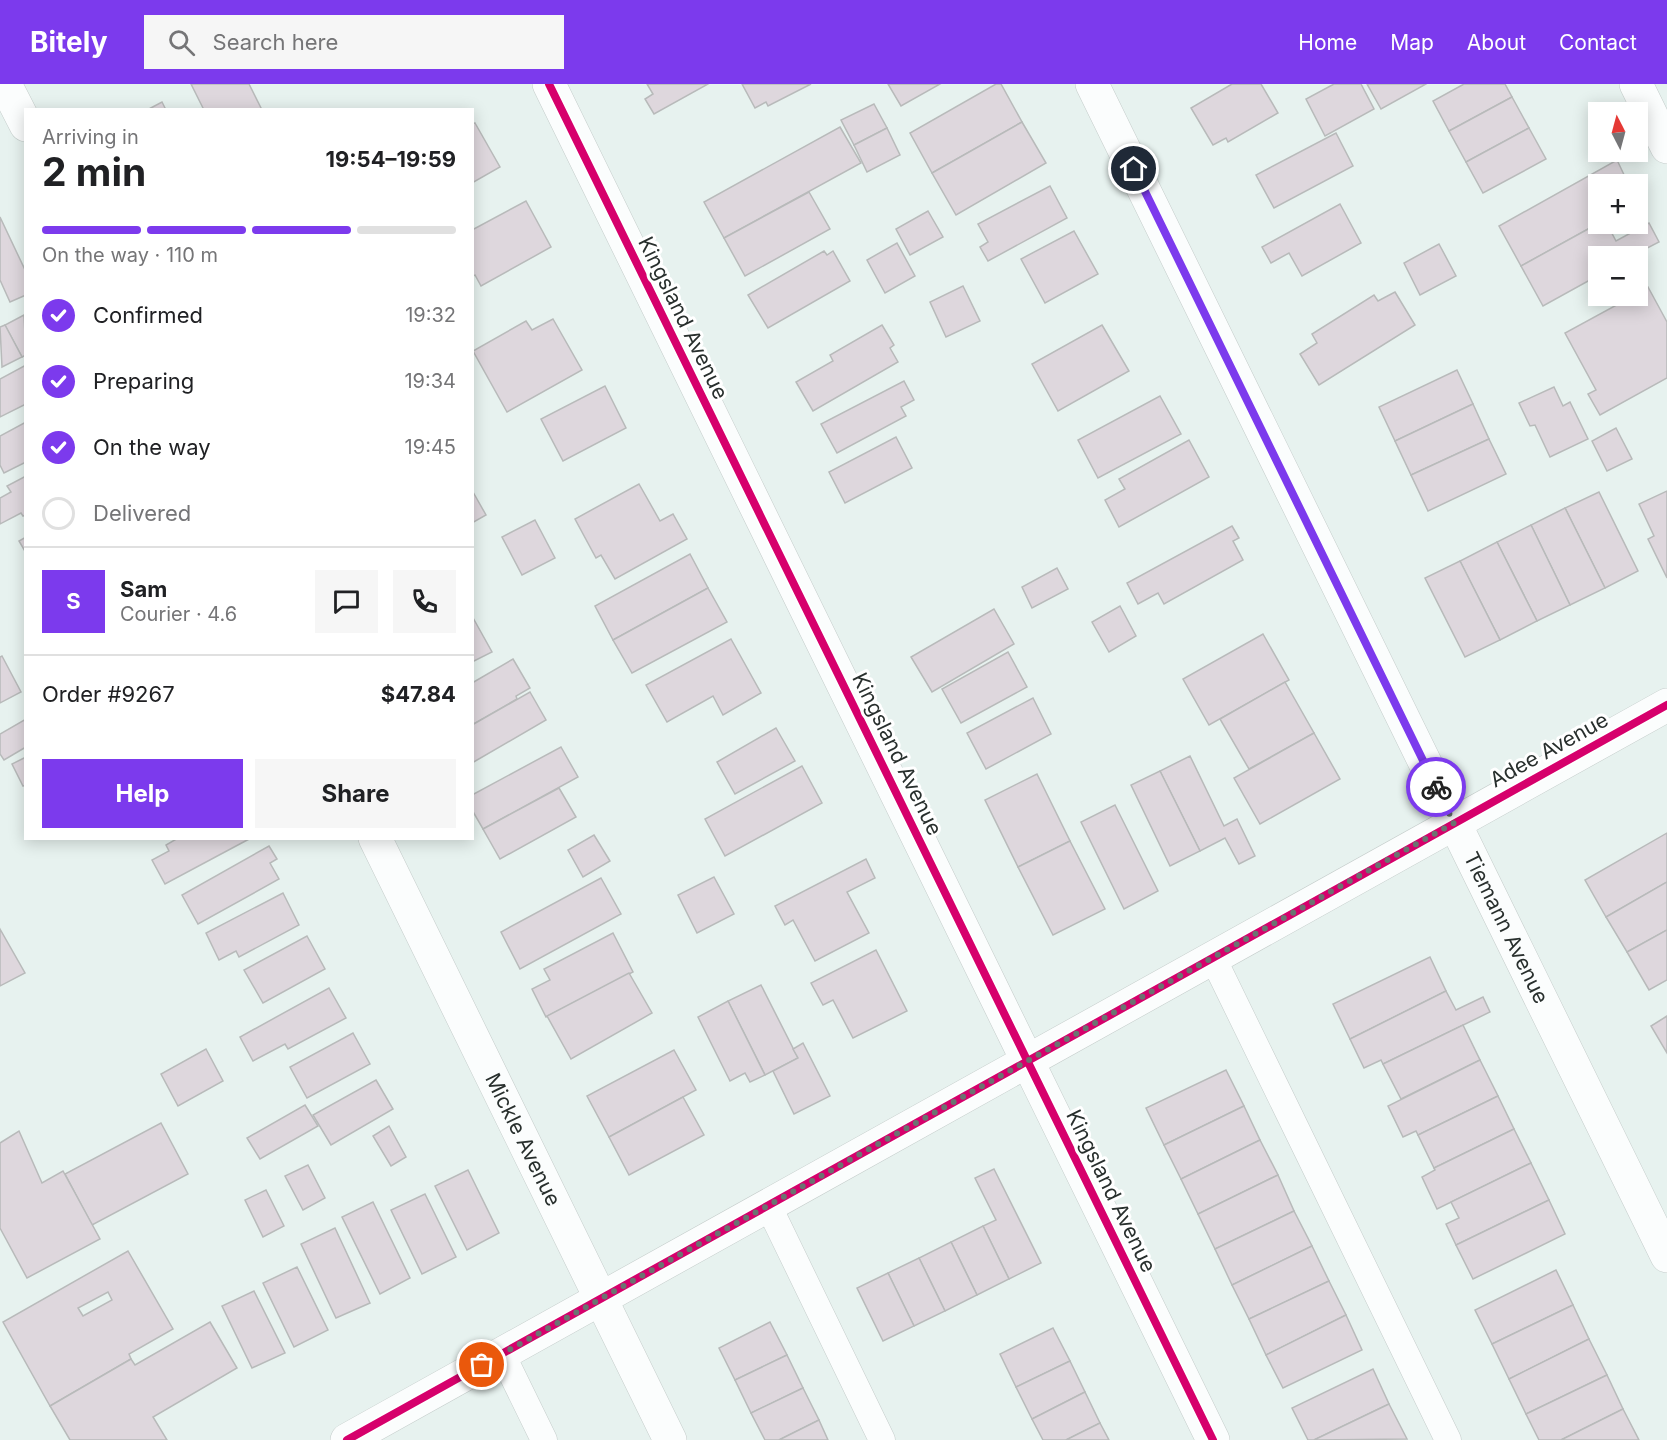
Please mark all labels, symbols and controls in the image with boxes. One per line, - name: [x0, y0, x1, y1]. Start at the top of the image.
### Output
- search box: [144, 15, 564, 69]
- text: Bitely: [30, 25, 108, 59]
- icon: search: [165, 26, 198, 59]
- text: Search here: [213, 29, 338, 55]
- text: Home: [1298, 30, 1357, 55]
- text: Map: [1390, 30, 1434, 55]
- text: About: [1467, 30, 1526, 55]
- text: Contact: [1559, 30, 1637, 55]
- north arrow: [1588, 102, 1648, 162]
- map controls: [1588, 102, 1648, 306]
- text: Arriving in: [42, 125, 139, 149]
- pin: [1108, 143, 1159, 194]
- text: 19:54–19:59: [325, 146, 456, 172]
- text: 2 min: [42, 148, 146, 195]
- icon: home: [1117, 152, 1150, 185]
- button: +: [1588, 174, 1648, 234]
- street label: Kingsland Avenue: [633, 232, 734, 403]
- text: On the way · 110 m: [42, 243, 218, 267]
- button: −: [1588, 246, 1648, 306]
- icon: check: [42, 299, 75, 332]
- text: Confirmed: [93, 302, 203, 328]
- text: 19:32: [405, 303, 456, 327]
- icon: check: [42, 365, 75, 398]
- text: Preparing: [93, 368, 194, 394]
- text: 19:34: [404, 369, 456, 393]
- icon: check: [42, 431, 75, 464]
- text: On the way: [93, 434, 211, 460]
- text: 19:45: [405, 435, 456, 459]
- text: Delivered: [93, 500, 191, 526]
- button: chat: [315, 570, 378, 633]
- button: phone: [393, 570, 456, 633]
- text: Sam: [120, 576, 167, 602]
- text: S: [66, 588, 81, 614]
- text: Courier · 4.6: [120, 602, 237, 626]
- street label: Kingsland Avenue: [847, 668, 948, 839]
- text: Order #9267: [42, 681, 175, 707]
- text: $47.84: [381, 681, 456, 707]
- street label: Adee Avenue: [1485, 707, 1612, 792]
- courier: [1406, 757, 1466, 817]
- button: Help: [42, 759, 243, 828]
- button: Share: [255, 759, 456, 828]
- icon: bike: [1420, 771, 1453, 804]
- street label: Tiemann Avenue: [1459, 848, 1554, 1008]
- street label: Mickle Avenue: [480, 1069, 566, 1210]
- street label: Kingsland Avenue: [1061, 1105, 1162, 1276]
- pin: [456, 1339, 507, 1390]
- icon: bag: [465, 1348, 498, 1381]

